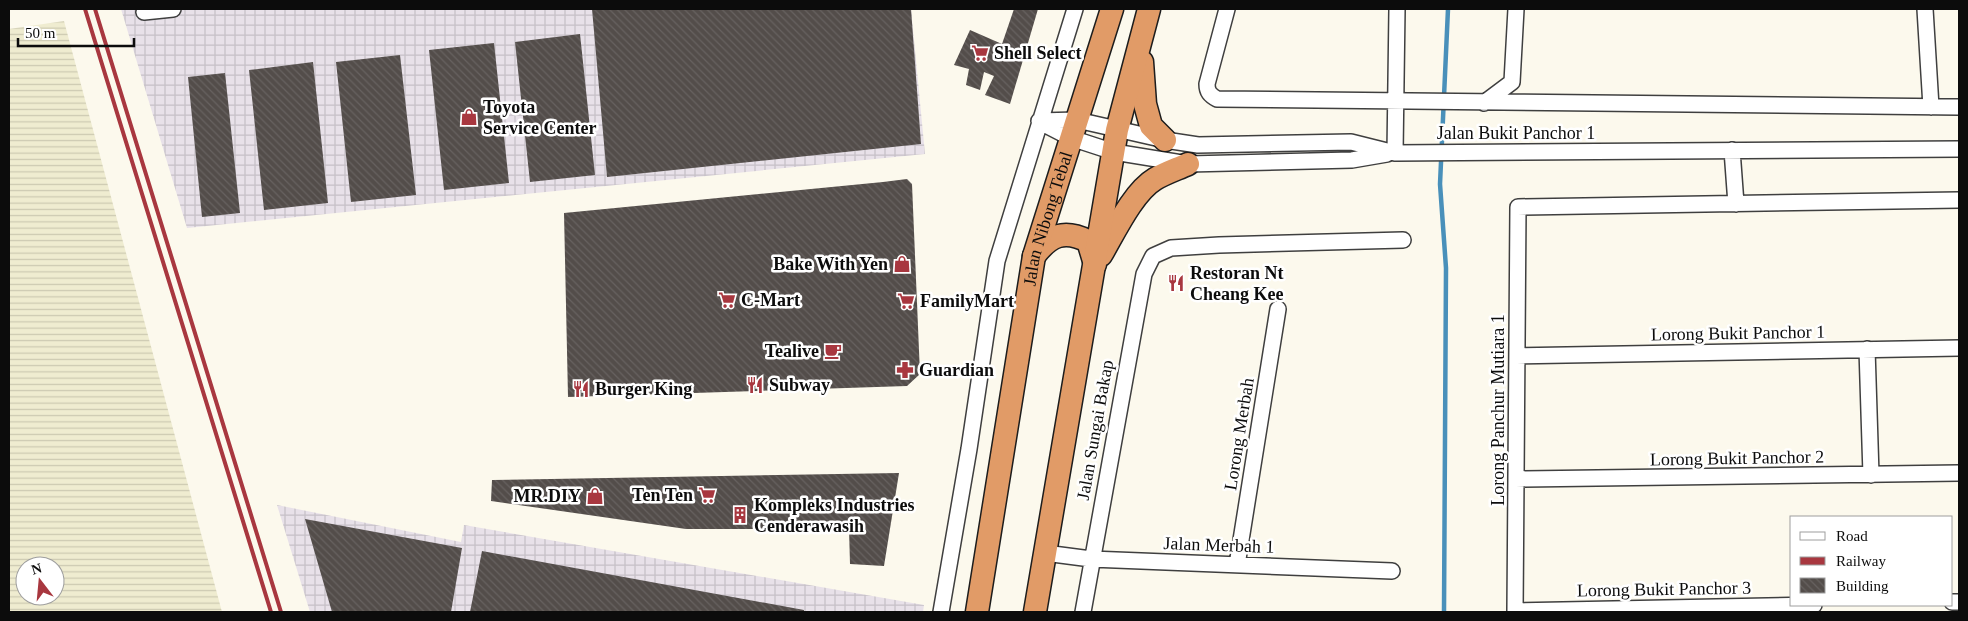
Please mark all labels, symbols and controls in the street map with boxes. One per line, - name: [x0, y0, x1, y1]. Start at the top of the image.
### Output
- scale bar: [18, 15, 134, 47]
- text: 50 m: [25, 25, 56, 41]
- supermarket icon: Shell Select: [970, 43, 990, 63]
- place label: Shell Select: [994, 43, 1082, 63]
- place label: Toyota Service Center: [483, 97, 596, 138]
- shop icon: Toyota Service Center: [459, 107, 479, 127]
- street label: Jalan Bukit Panchor 1: [1437, 123, 1595, 143]
- street label: Jalan Nibong Tebal: [1019, 149, 1076, 287]
- place label: Bake With Yen: [773, 254, 888, 274]
- shop icon: Bake With Yen: [892, 254, 912, 274]
- place label: Restoran Nt Cheang Kee: [1190, 263, 1284, 304]
- restaurant icon: Restoran Nt Cheang Kee: [1166, 273, 1186, 293]
- supermarket icon: C-Mart: [717, 290, 737, 310]
- place label: C-Mart: [741, 290, 800, 310]
- supermarket icon: FamilyMart: [896, 291, 916, 311]
- place label: FamilyMart: [920, 291, 1014, 311]
- street label: Lorong Panchur Mutiara 1: [1488, 314, 1508, 506]
- street label: Lorong Bukit Panchor 1: [1651, 321, 1825, 345]
- place label: Tealive: [765, 341, 819, 361]
- cafe icon: Tealive: [823, 341, 843, 361]
- street label: Jalan Sungai Bakap: [1073, 358, 1117, 502]
- pharmacy icon: Guardian: [895, 360, 915, 380]
- place label: Guardian: [919, 360, 994, 380]
- restaurant icon: Subway: [745, 375, 765, 395]
- place label: Subway: [769, 375, 830, 395]
- street label: Lorong Merbah: [1220, 376, 1258, 492]
- restaurant icon: Burger King: [571, 379, 591, 399]
- place label: Burger King: [595, 379, 692, 399]
- street label: Lorong Bukit Panchor 2: [1650, 446, 1824, 470]
- place label: Ten Ten: [632, 485, 693, 505]
- supermarket icon: Ten Ten: [697, 485, 717, 505]
- place label: MR.DIY: [514, 486, 581, 506]
- shop icon: MR.DIY: [585, 486, 605, 506]
- place label: Kompleks Industries Cenderawasih: [754, 495, 915, 536]
- building icon: Kompleks Industries Cenderawasih: [730, 505, 750, 525]
- legend: [1790, 516, 1953, 606]
- text: Road: [1836, 528, 1868, 544]
- street label: Jalan Merbah 1: [1163, 533, 1275, 557]
- text: Railway: [1836, 553, 1886, 569]
- north arrow: [15, 556, 65, 606]
- text: N: [30, 560, 43, 578]
- street label: Lorong Bukit Panchor 3: [1577, 577, 1751, 601]
- text: Building: [1836, 578, 1889, 594]

